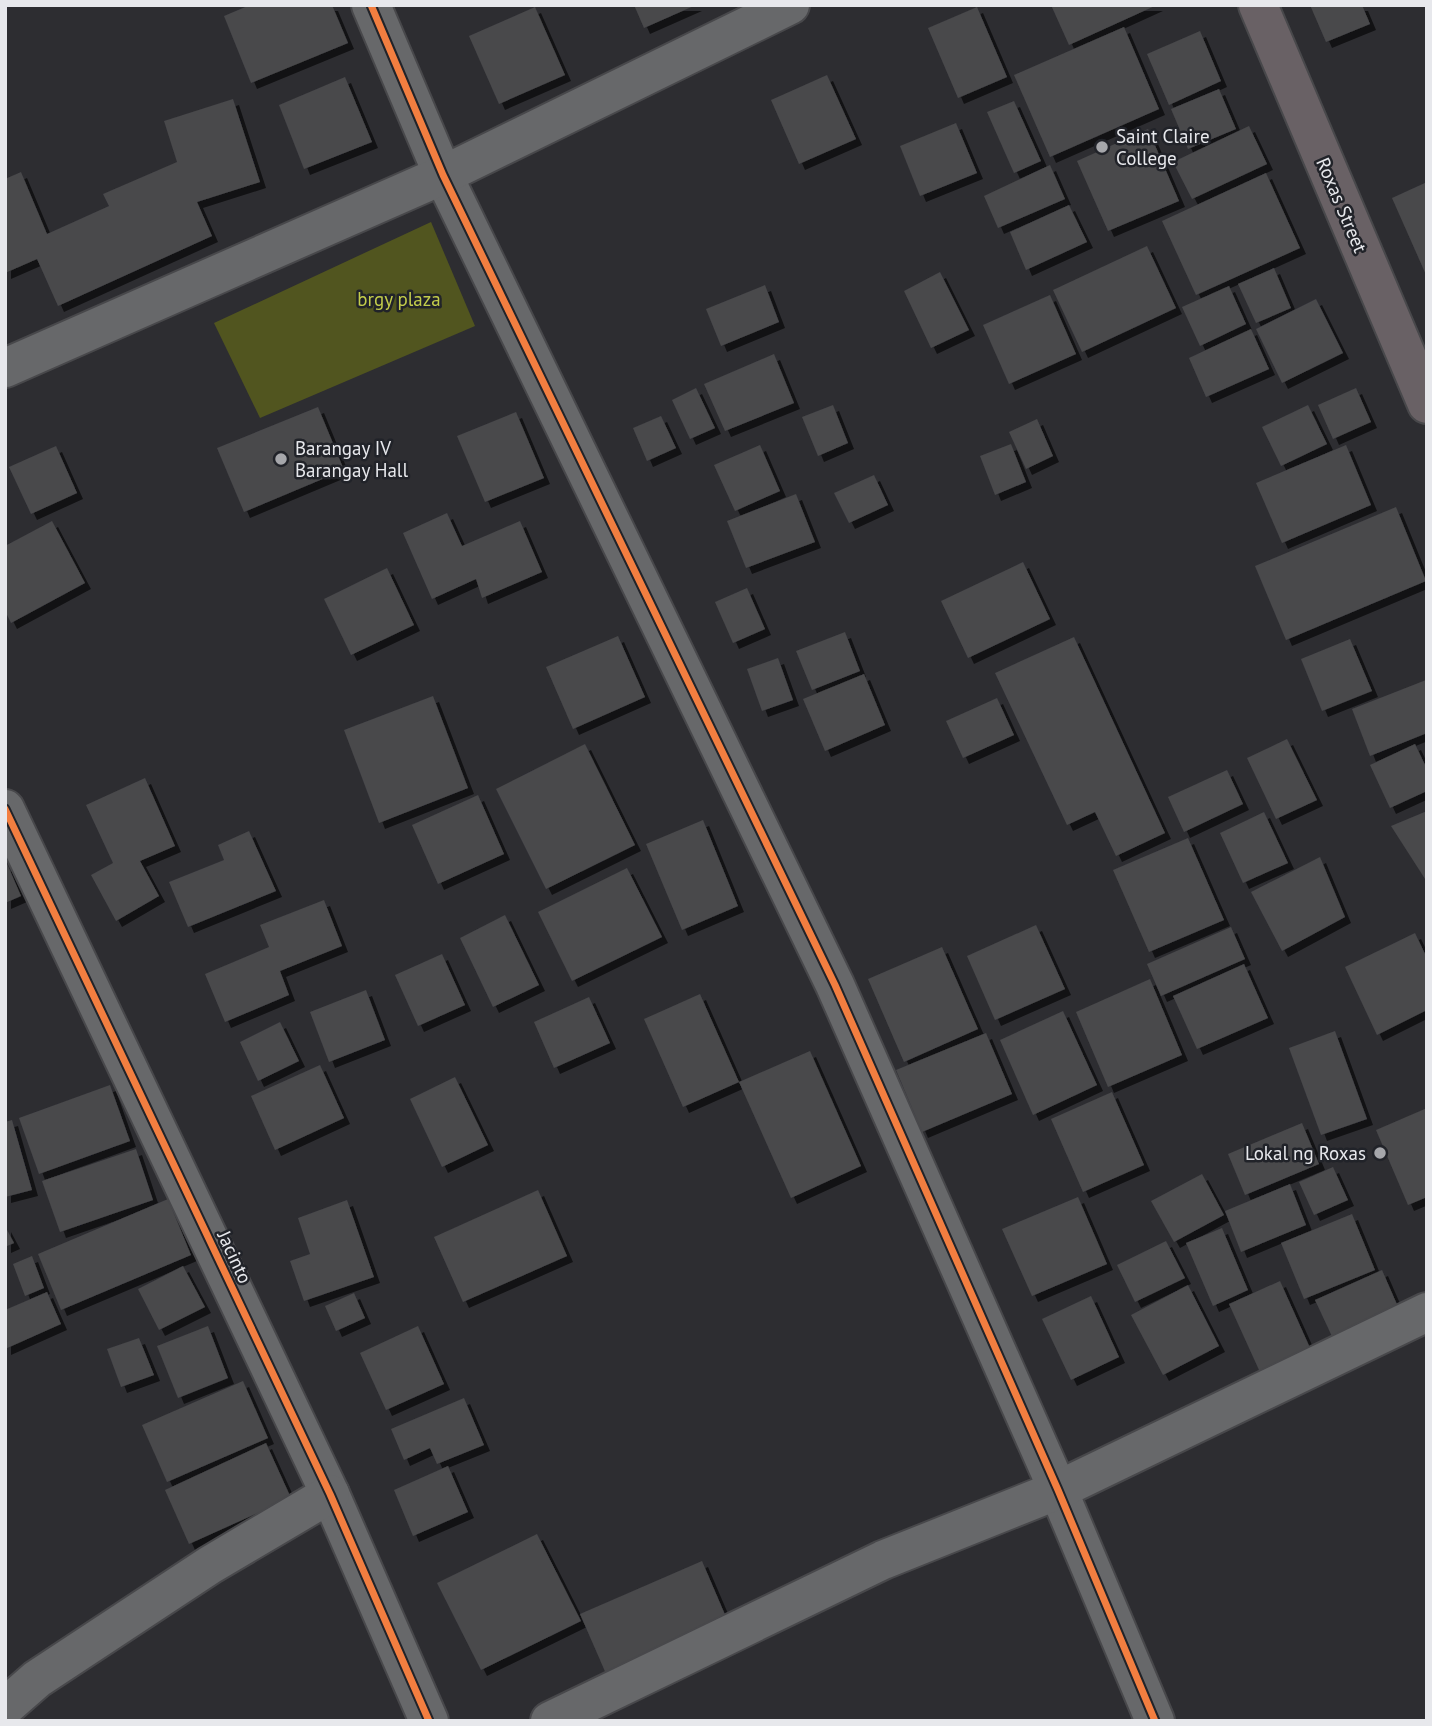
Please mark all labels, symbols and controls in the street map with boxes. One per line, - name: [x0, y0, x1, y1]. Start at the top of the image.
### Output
- place label: Saint Claire College: [1116, 124, 1210, 170]
- marker: Saint Claire College: [1094, 139, 1110, 155]
- street label: Roxas Street: [1311, 154, 1373, 257]
- park label: brgy plaza: [357, 287, 441, 311]
- place label: Barangay IV Barangay Hall: [295, 436, 408, 482]
- marker: Barangay IV Barangay Hall: [273, 451, 289, 467]
- place label: Lokal ng Roxas: [1245, 1141, 1366, 1165]
- marker: Lokal ng Roxas: [1372, 1145, 1388, 1161]
- street label: Jacinto: [212, 1226, 258, 1287]

